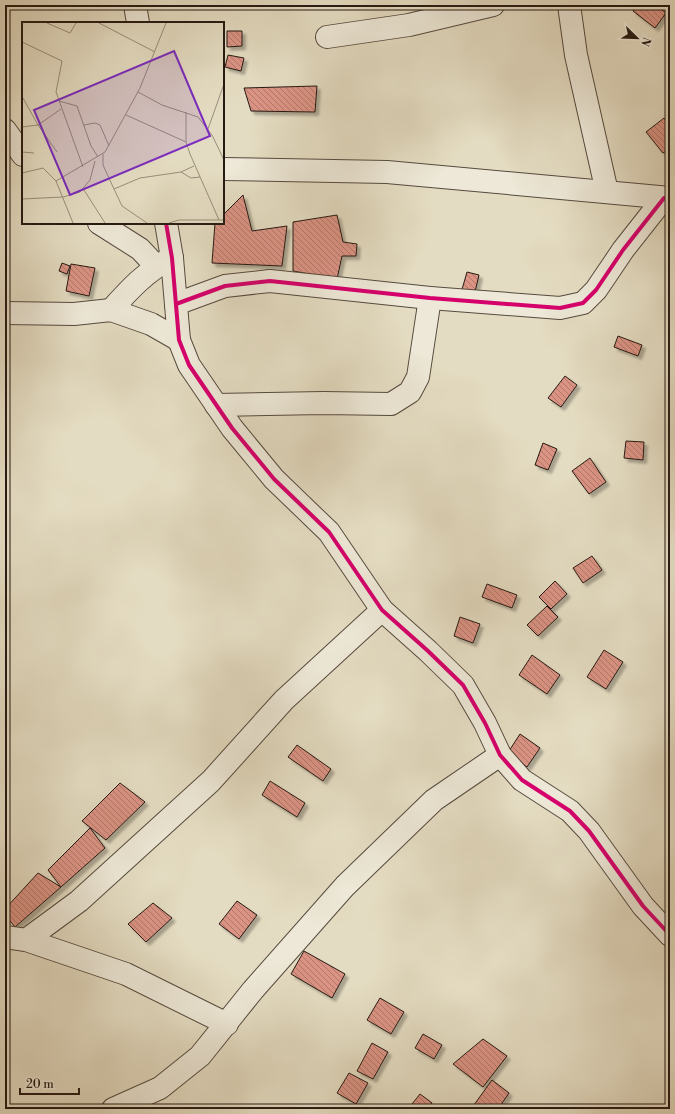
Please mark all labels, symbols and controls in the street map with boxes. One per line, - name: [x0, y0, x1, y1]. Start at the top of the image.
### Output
- north arrow: [617, 18, 657, 58]
- inset map: [22, 22, 224, 224]
- text: N: [637, 35, 653, 49]
- scale bar: [20, 1070, 79, 1096]
- text: 20 m: [26, 1077, 54, 1092]

